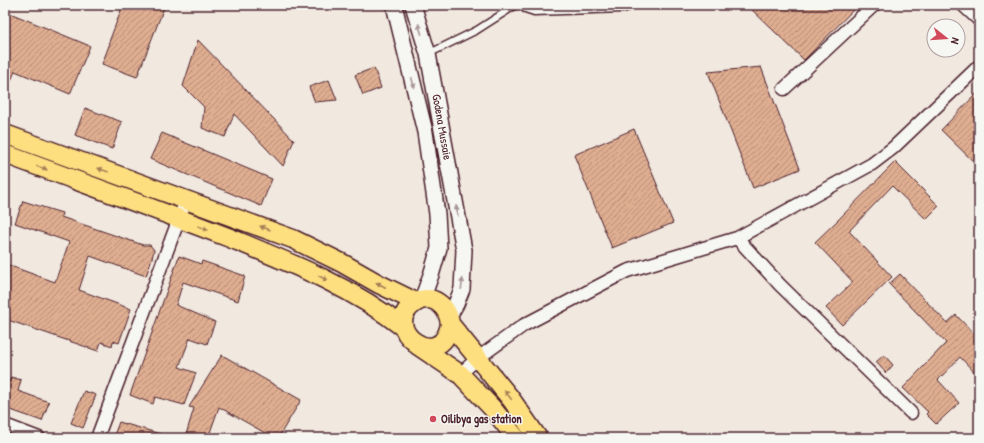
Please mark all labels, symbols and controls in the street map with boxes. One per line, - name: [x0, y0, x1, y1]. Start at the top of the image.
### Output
- north arrow: [926, 18, 966, 58]
- one-way arrow: [417, 23, 423, 35]
- text: N: [948, 36, 963, 46]
- one-way arrow: [411, 77, 417, 90]
- street label: Godena Mussaie: [428, 93, 457, 161]
- one-way arrow: [36, 165, 48, 171]
- one-way arrow: [97, 166, 109, 172]
- one-way arrow: [454, 205, 460, 217]
- one-way arrow: [197, 225, 209, 231]
- one-way arrow: [258, 225, 270, 231]
- one-way arrow: [317, 275, 328, 281]
- one-way arrow: [459, 278, 465, 290]
- one-way arrow: [376, 282, 387, 288]
- one-way arrow: [503, 389, 512, 400]
- place label: Oilibya gas station: [441, 410, 522, 428]
- marker: Oilibya gas station: [428, 414, 438, 424]

